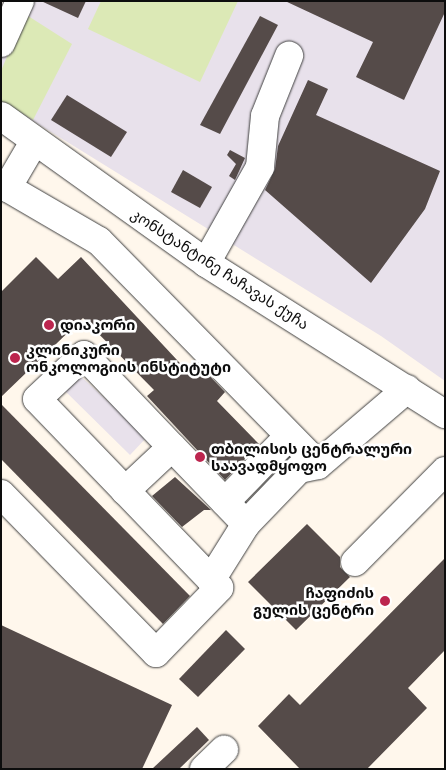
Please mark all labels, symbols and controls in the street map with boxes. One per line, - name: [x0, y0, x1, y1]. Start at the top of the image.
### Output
- street label: კონსტანტინე ჩაჩავას ქუჩა: [128, 205, 312, 333]
- place label: დიაკორი: [60, 316, 135, 334]
- marker: დიაკორი: [42, 318, 56, 332]
- place label: კლინიკური ონკოლოგიის ინსტიტუტი: [26, 340, 231, 375]
- marker: კლინიკური ონკოლოგიის ინსტიტუტი: [8, 351, 22, 365]
- place label: თბილისის ცენტრალური საავადმყოფო: [211, 439, 412, 474]
- marker: თბილისის ცენტრალური საავადმყოფო: [193, 450, 207, 464]
- place label: ჩაფიძის გულის ცენტრი: [253, 583, 374, 618]
- marker: ჩაფიძის გულის ცენტრი: [378, 594, 392, 608]

